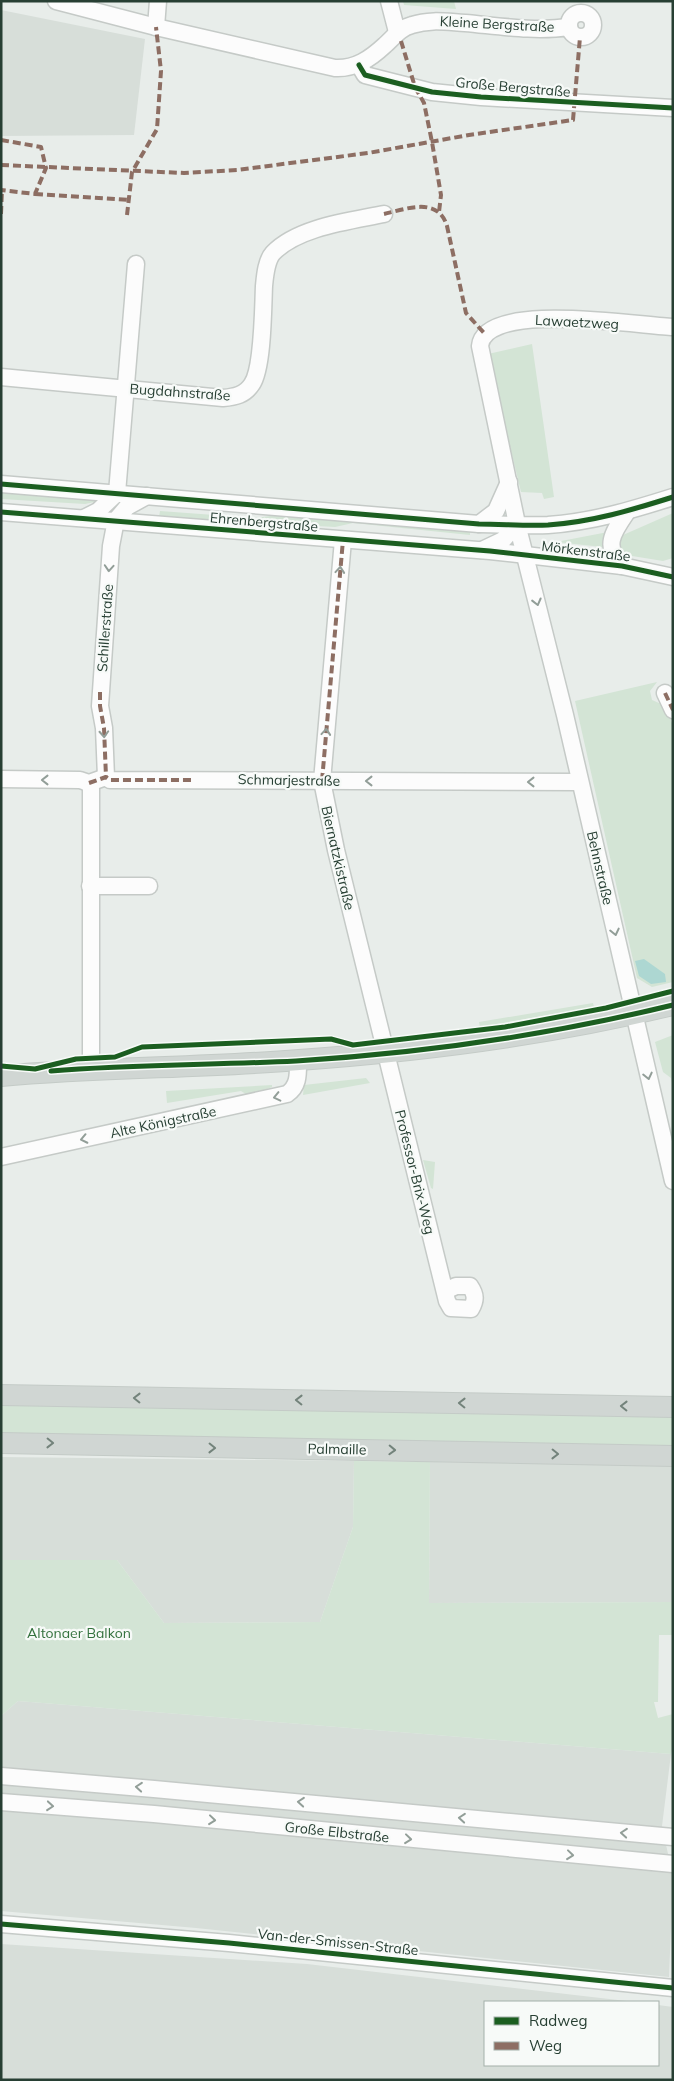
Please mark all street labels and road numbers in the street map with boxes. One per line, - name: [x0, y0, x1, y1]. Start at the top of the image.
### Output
- street label: Kleine Bergstraße: [439, 12, 555, 36]
- street label: Große Bergstraße: [455, 73, 571, 101]
- street label: Lawaetzweg: [534, 311, 620, 333]
- street label: Bugdahnstraße: [129, 380, 231, 404]
- street label: Ehrenbergstraße: [209, 508, 319, 536]
- street label: Mörkenstraße: [540, 537, 632, 565]
- street label: Schillerstraße: [93, 583, 117, 673]
- street label: Schmarjestraße: [238, 770, 340, 790]
- street label: Biernatzkistraße: [317, 804, 359, 912]
- street label: Behnstraße: [583, 829, 617, 907]
- street label: Alte Königstraße: [108, 1102, 218, 1142]
- street label: Professor-Brix-Weg: [391, 1108, 439, 1236]
- street label: Palmaille: [307, 1439, 367, 1459]
- street label: Große Elbstraße: [284, 1818, 390, 1846]
- street label: Van-der-Smissen-Straße: [257, 1925, 419, 1959]

